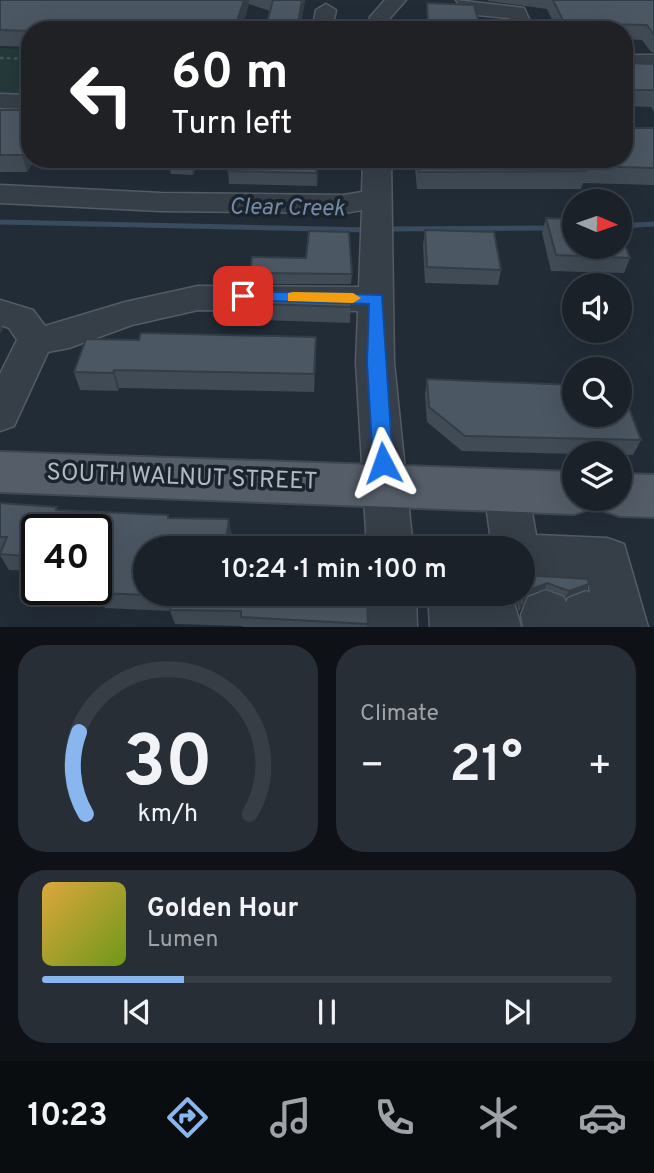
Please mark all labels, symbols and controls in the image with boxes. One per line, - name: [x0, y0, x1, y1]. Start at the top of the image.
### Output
- text: 60 m: [171, 44, 289, 106]
- icon: left: [56, 49, 147, 140]
- text: Turn left: [171, 105, 292, 145]
- north arrow: [562, 189, 632, 259]
- map controls: [562, 189, 632, 511]
- water label: Clear Creek: [229, 193, 345, 225]
- pin: [213, 266, 273, 326]
- button: sound: [562, 273, 632, 343]
- icon: arrive: [224, 277, 262, 315]
- button: search: [562, 357, 632, 427]
- position arrow: [346, 426, 420, 500]
- button: layers: [562, 441, 632, 511]
- street label: SOUTH WALNUT STREET: [46, 458, 318, 498]
- speed limit sign: 40: [21, 514, 112, 605]
- text: 10:24 · 1 min · 100 m: [221, 554, 447, 587]
- text: Climate: [360, 700, 439, 729]
- text: 30: [123, 721, 213, 813]
- text: 21°: [449, 734, 523, 800]
- text: −: [360, 743, 385, 792]
- text: +: [587, 743, 612, 792]
- text: km/h: [138, 799, 198, 831]
- text: Golden Hour: [147, 893, 298, 926]
- text: Lumen: [147, 926, 218, 955]
- icon: previous: [118, 993, 156, 1031]
- icon: pause: [308, 993, 346, 1031]
- icon: next: [498, 993, 536, 1031]
- icon: directions: [163, 1093, 212, 1142]
- icon: music: [266, 1093, 315, 1142]
- icon: phone: [370, 1093, 419, 1142]
- icon: climate: [474, 1093, 523, 1142]
- icon: car: [578, 1093, 627, 1142]
- text: 10:23: [27, 1097, 108, 1137]

